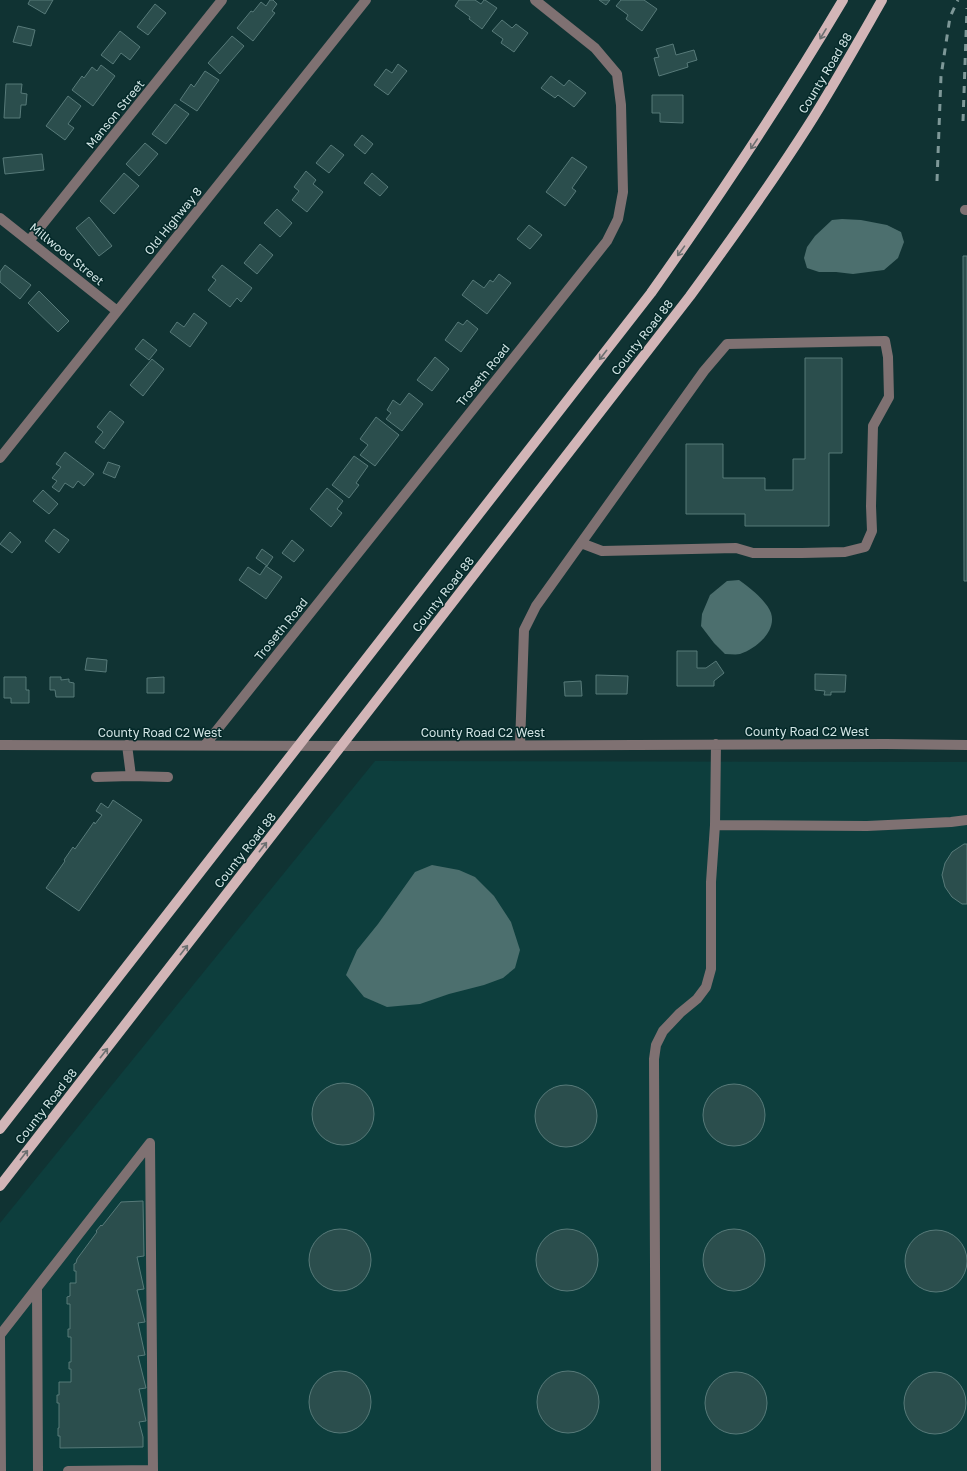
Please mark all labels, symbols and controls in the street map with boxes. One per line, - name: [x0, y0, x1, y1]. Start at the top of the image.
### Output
- one-way arrow: [819, 28, 827, 40]
- street label: County Road 88: [795, 30, 855, 116]
- street label: Manson Street: [83, 77, 147, 151]
- one-way arrow: [750, 138, 758, 149]
- street label: Old Highway 8: [141, 184, 205, 258]
- street label: Millwood Street: [27, 220, 107, 289]
- one-way arrow: [677, 245, 685, 256]
- street label: County Road 88: [608, 296, 676, 378]
- street label: Troseth Road: [453, 341, 513, 409]
- one-way arrow: [599, 350, 607, 361]
- street label: County Road 88: [409, 553, 477, 635]
- street label: Troseth Road: [251, 595, 311, 663]
- street label: County Road C2 West: [745, 724, 869, 739]
- street label: County Road C2 West: [98, 725, 222, 740]
- street label: County Road C2 West: [421, 725, 545, 740]
- street label: County Road 88: [211, 809, 279, 891]
- one-way arrow: [259, 842, 268, 853]
- one-way arrow: [179, 945, 188, 956]
- one-way arrow: [99, 1047, 108, 1058]
- street label: County Road 88: [12, 1065, 80, 1147]
- one-way arrow: [20, 1150, 28, 1161]

